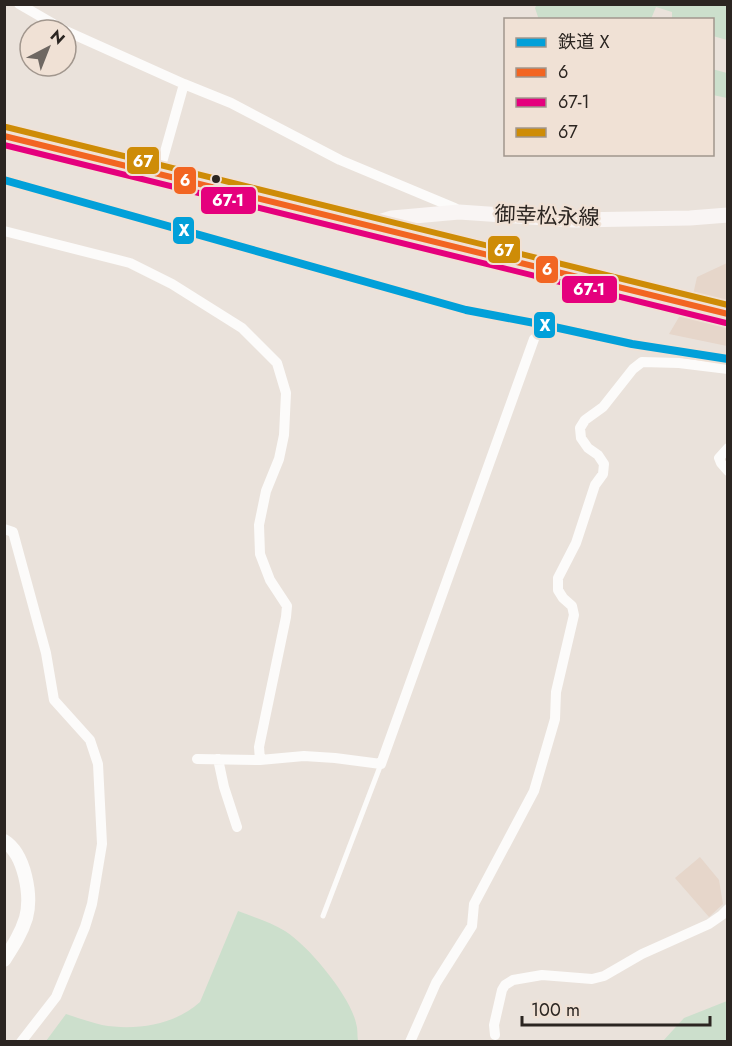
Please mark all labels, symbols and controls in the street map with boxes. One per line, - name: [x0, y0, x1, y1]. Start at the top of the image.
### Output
- north arrow: [18, 18, 78, 78]
- legend: [504, 18, 714, 156]
- text: N: [45, 24, 70, 50]
- text: 鉄道 X: [558, 29, 609, 55]
- text: 6: [558, 59, 568, 85]
- text: 67-1: [558, 89, 590, 115]
- text: 67: [558, 119, 578, 145]
- line badge: 67: [126, 146, 160, 175]
- text: 67: [133, 150, 154, 173]
- line badge: 6: [173, 166, 197, 195]
- text: 6: [180, 169, 190, 192]
- unlabelled marker: [210, 173, 222, 185]
- line badge: 67-1: [200, 186, 257, 215]
- text: 67-1: [212, 189, 244, 212]
- street label: 御幸松永線: [494, 199, 600, 233]
- line badge: X: [172, 216, 195, 245]
- text: X: [179, 219, 190, 242]
- line badge: 67: [487, 235, 521, 264]
- text: 67: [494, 239, 515, 262]
- line badge: 6: [535, 255, 559, 284]
- text: 6: [542, 258, 552, 281]
- line badge: 67-1: [561, 275, 618, 304]
- text: 67-1: [573, 278, 605, 301]
- line badge: X: [533, 311, 556, 339]
- text: X: [540, 314, 551, 337]
- scale bar: [522, 989, 710, 1027]
- text: 100 m: [531, 997, 580, 1023]

